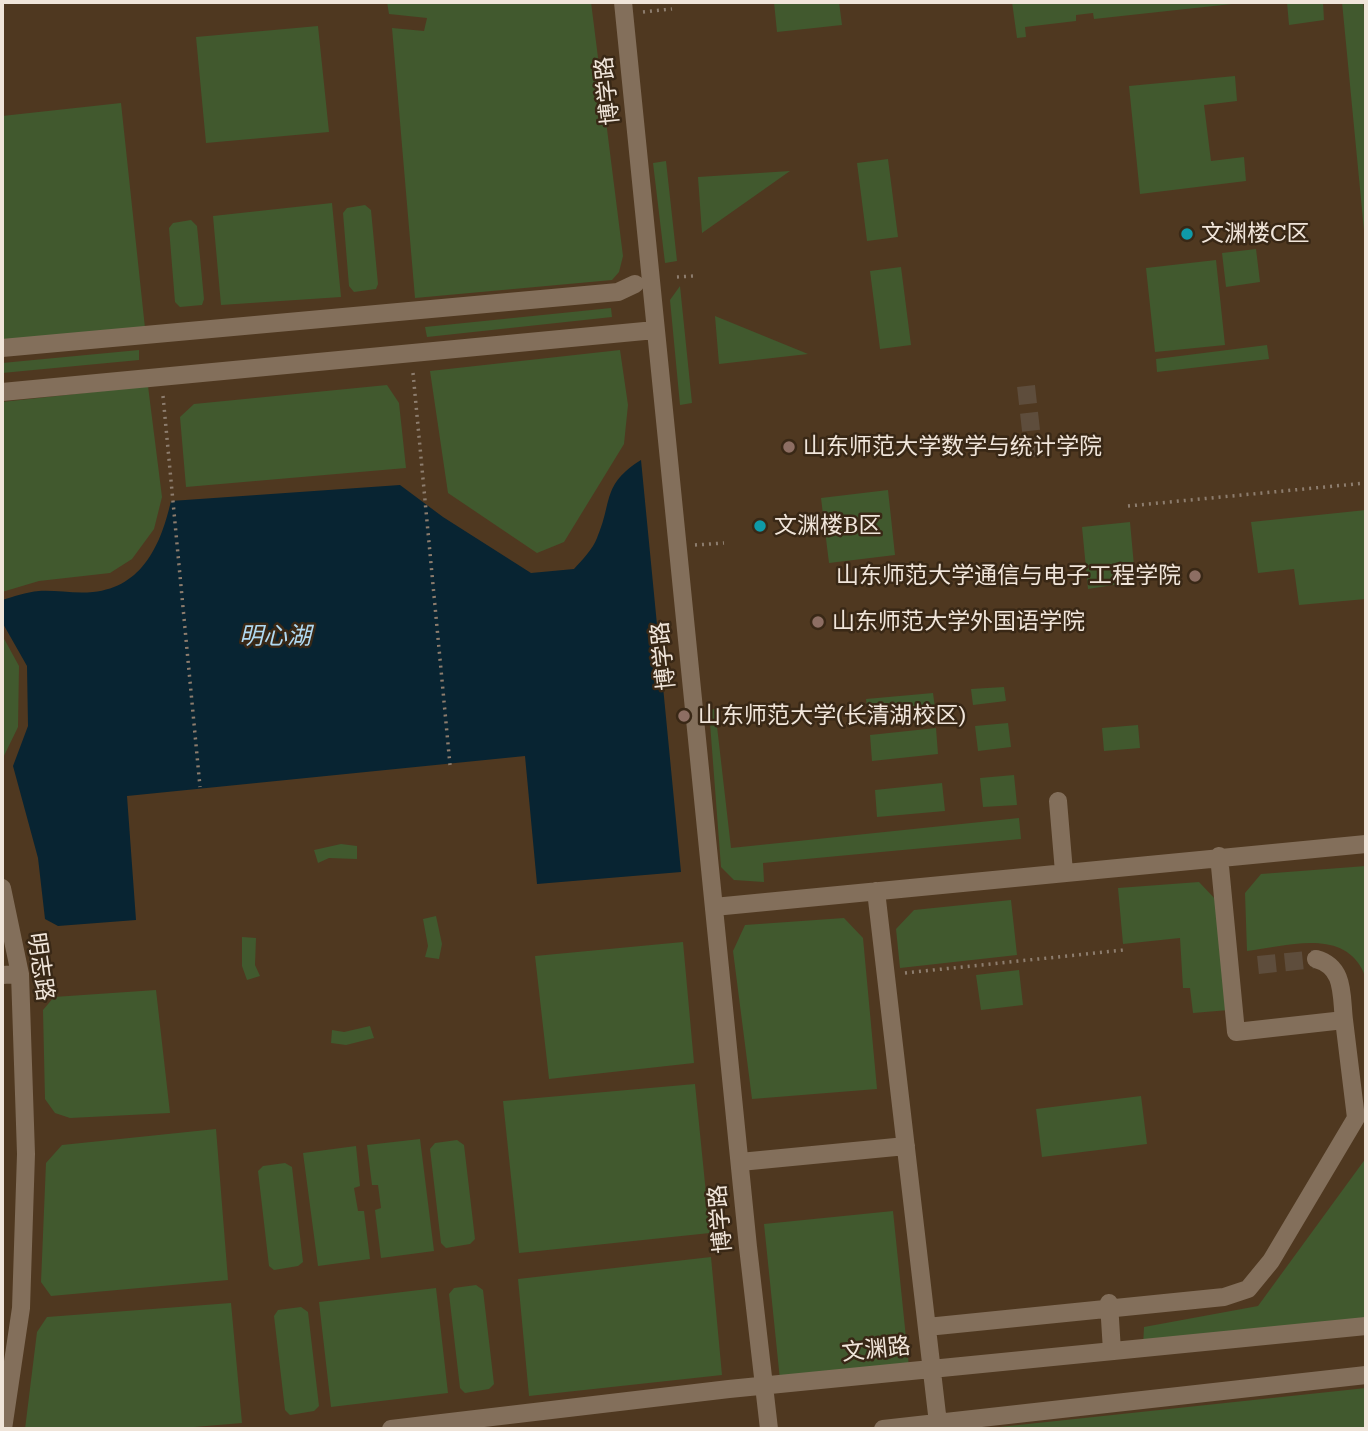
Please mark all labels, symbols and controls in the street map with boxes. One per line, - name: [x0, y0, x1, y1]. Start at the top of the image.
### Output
- street label: 博学路: [591, 55, 625, 127]
- place label: 文渊楼C区: [1201, 220, 1309, 248]
- marker: 文渊楼C区: [1179, 226, 1195, 242]
- place label: 山东师范大学数学与统计学院: [803, 433, 1102, 461]
- marker: 山东师范大学数学与统计学院: [781, 439, 797, 455]
- place label: 文渊楼B区: [774, 512, 881, 540]
- marker: 文渊楼B区: [752, 518, 768, 534]
- place label: 山东师范大学通信与电子工程学院: [836, 562, 1181, 590]
- marker: 山东师范大学通信与电子工程学院: [1187, 568, 1203, 584]
- place label: 山东师范大学外国语学院: [832, 608, 1085, 636]
- marker: 山东师范大学外国语学院: [810, 614, 826, 630]
- street label: 博学路: [647, 620, 681, 692]
- water label: 明心湖: [239, 623, 311, 651]
- place label: 山东师范大学(长清湖校区): [698, 702, 966, 730]
- marker: 山东师范大学(长清湖校区): [676, 708, 692, 724]
- street label: 明志路: [22, 931, 58, 1003]
- street label: 博学路: [704, 1183, 738, 1255]
- street label: 文渊路: [840, 1333, 912, 1367]

